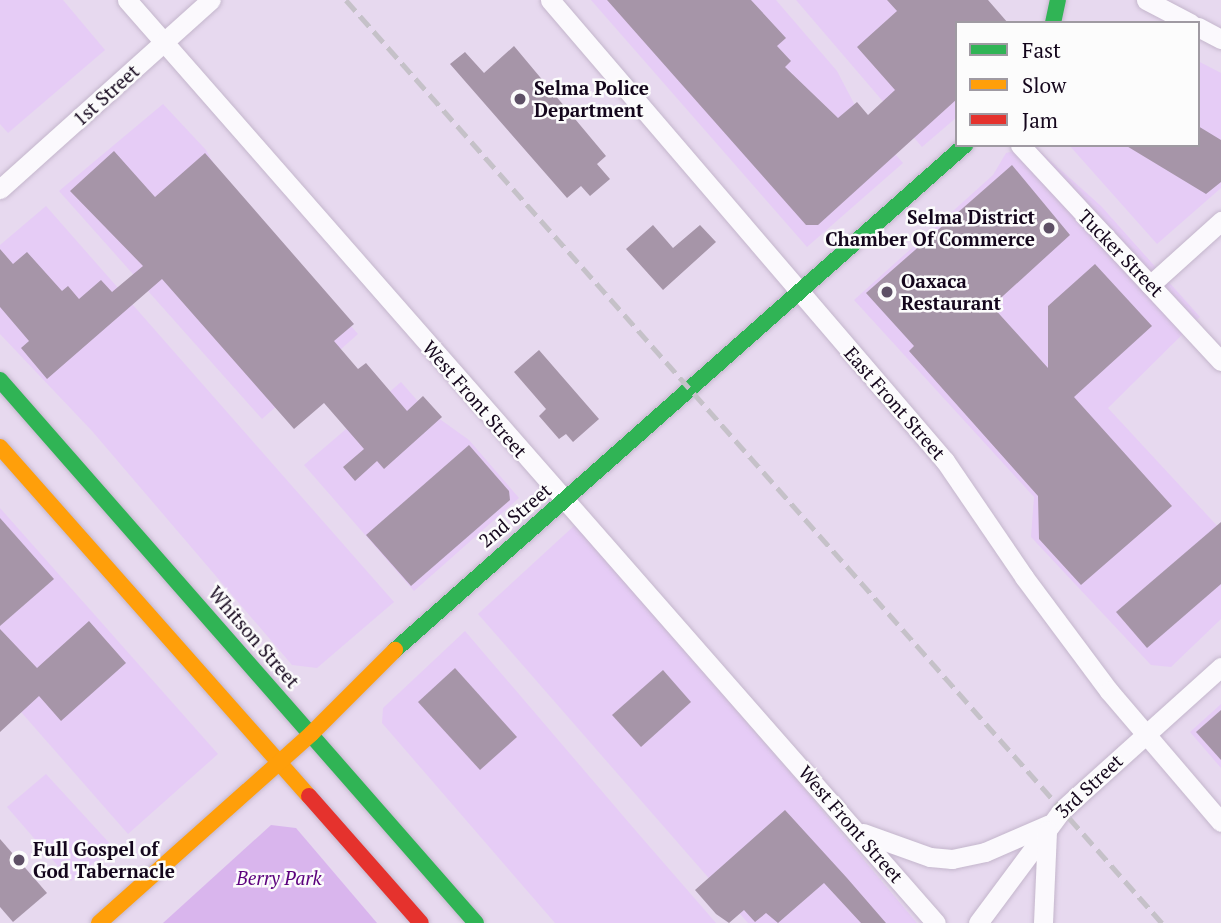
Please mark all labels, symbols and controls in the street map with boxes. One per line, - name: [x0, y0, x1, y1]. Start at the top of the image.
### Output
- legend: [955, 21, 1200, 147]
- text: Fast: [1022, 36, 1061, 64]
- street label: 1st Street: [68, 60, 144, 130]
- text: Slow: [1022, 71, 1066, 99]
- place label: Selma Police Department: [534, 77, 649, 121]
- marker: Selma Police Department: [512, 91, 528, 107]
- text: Jam: [1022, 106, 1058, 134]
- street label: Tucker Street: [1074, 205, 1168, 301]
- place label: Selma District Chamber Of Commerce: [825, 206, 1035, 250]
- marker: Selma District Chamber Of Commerce: [1041, 220, 1057, 236]
- place label: Oaxaca Restaurant: [901, 270, 1001, 314]
- marker: Oaxaca Restaurant: [879, 284, 895, 300]
- street label: West Front Street: [418, 336, 532, 462]
- street label: East Front Street: [840, 342, 950, 464]
- street label: 2nd Street: [474, 478, 556, 552]
- street label: Whitson Street: [204, 582, 304, 692]
- street label: 3rd Street: [1051, 749, 1127, 823]
- street label: West Front Street: [794, 761, 908, 887]
- place label: Full Gospel of God Tabernacle: [33, 838, 175, 882]
- marker: Full Gospel of God Tabernacle: [11, 852, 27, 868]
- park label: Berry Park: [236, 867, 322, 889]

